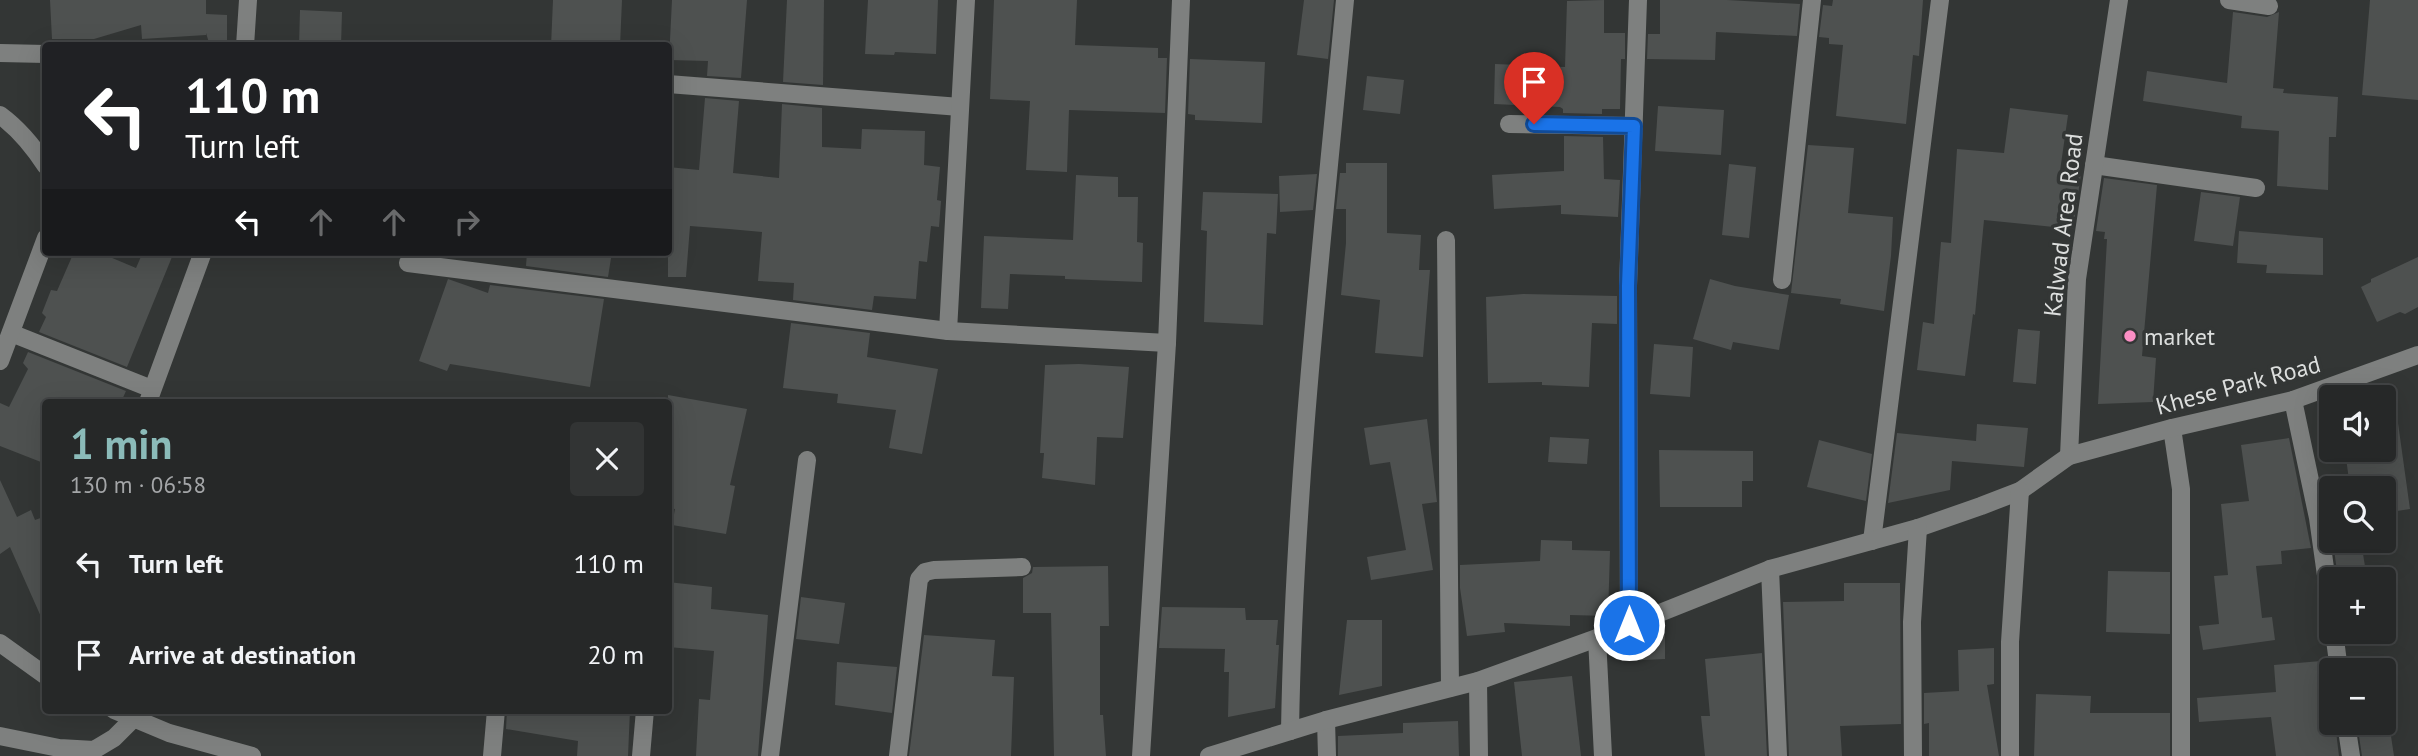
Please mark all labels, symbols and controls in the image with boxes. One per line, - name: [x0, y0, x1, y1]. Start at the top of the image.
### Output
- pin: [1504, 52, 1564, 124]
- text: 110 m: [185, 63, 320, 127]
- icon: arrive: [1515, 63, 1553, 101]
- icon: left: [70, 70, 161, 161]
- text: Turn left: [185, 125, 300, 167]
- street label: Kalwad Area Road: [2036, 132, 2090, 318]
- icon: left: [229, 203, 267, 241]
- icon: ahead: [302, 203, 340, 241]
- icon: ahead: [375, 203, 413, 241]
- icon: right: [448, 203, 486, 241]
- place label: market: [2144, 321, 2215, 352]
- marker: market: [2122, 328, 2138, 344]
- street label: Khese Park Road: [2152, 348, 2324, 422]
- map controls: [2319, 385, 2396, 735]
- button: sound: [2319, 385, 2396, 462]
- text: 1 min: [70, 416, 172, 471]
- button: close: [570, 422, 644, 496]
- text: 130 m · 06:58: [70, 470, 206, 499]
- button: search: [2319, 476, 2396, 553]
- icon: left: [70, 545, 108, 583]
- text: Turn left: [129, 547, 223, 580]
- text: 110 m: [573, 547, 644, 580]
- button: +: [2319, 567, 2396, 644]
- position arrow: [1592, 588, 1666, 662]
- icon: arrive: [70, 636, 108, 674]
- text: Arrive at destination: [129, 638, 356, 671]
- text: 20 m: [588, 638, 644, 671]
- button: −: [2319, 658, 2396, 735]

